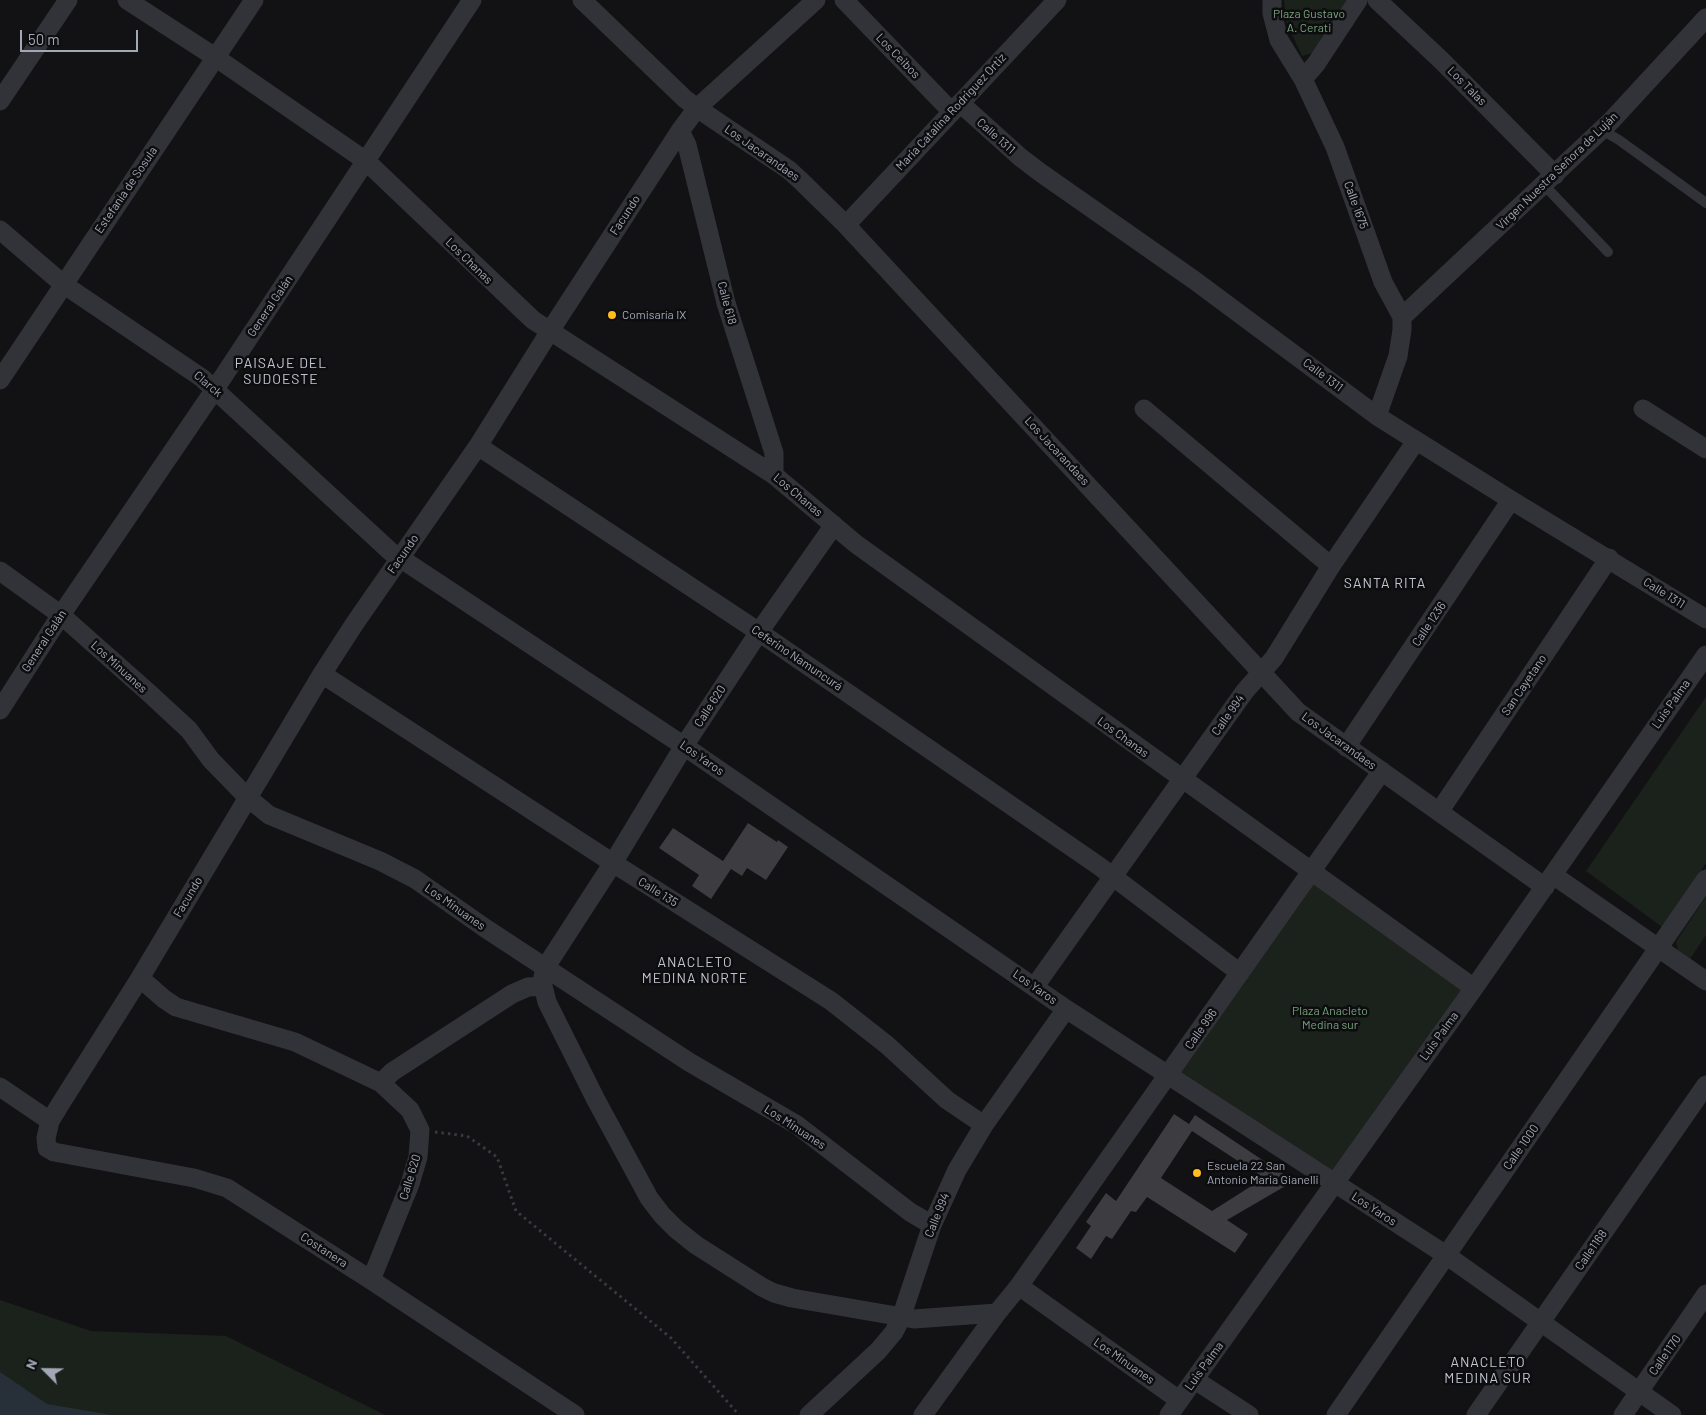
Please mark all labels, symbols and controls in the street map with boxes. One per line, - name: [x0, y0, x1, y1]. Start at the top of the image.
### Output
- park label: Plaza Gustavo A. Cerati: [1273, 7, 1345, 35]
- scale bar: [22, 20, 140, 52]
- text: 50 m: [28, 30, 60, 48]
- street label: Los Ceibos: [873, 30, 923, 82]
- street label: Maria Catalina Rodriguez Ortiz: [893, 50, 1009, 174]
- street label: Los Talas: [1445, 64, 1489, 108]
- street label: Virgen Nuestra Señora de Luján: [1493, 109, 1621, 233]
- street label: Calle 1311: [974, 115, 1018, 157]
- street label: Los Jacarandaes: [722, 122, 802, 184]
- street label: Estefanía de Sosula: [92, 144, 160, 236]
- street label: Calle 1675: [1341, 179, 1371, 231]
- street label: Facundo: [607, 192, 643, 238]
- street label: Los Chanas: [442, 235, 496, 287]
- street label: General Galán: [244, 273, 296, 339]
- street label: Calle 618: [714, 280, 740, 326]
- place label: Comisaría IX: [622, 308, 686, 322]
- marker: Comisaría IX: [606, 309, 618, 321]
- district label: PAISAJE DEL SUDOESTE: [233, 355, 329, 388]
- street label: Calle 1311: [1300, 355, 1346, 395]
- street label: Clarck: [191, 368, 225, 400]
- street label: Los Jacarandaes: [1022, 414, 1092, 488]
- street label: Los Chanas: [770, 470, 826, 520]
- street label: Facundo: [384, 532, 422, 576]
- district label: SANTA RITA: [1343, 575, 1427, 591]
- street label: Calle 1311: [1641, 575, 1687, 611]
- street label: Calle 1236: [1409, 599, 1449, 649]
- street label: General Galán: [19, 607, 69, 675]
- street label: Ceferino Namuncurá: [749, 622, 845, 694]
- street label: Los Minuanes: [88, 638, 150, 696]
- street label: San Cayetano: [1498, 652, 1550, 718]
- street label: Luis Palma: [1649, 677, 1693, 731]
- street label: Calle 620: [691, 682, 729, 730]
- street label: Calle 994: [1209, 692, 1247, 738]
- street label: Los Jacarandaes: [1299, 709, 1379, 773]
- street label: Los Chanas: [1095, 714, 1151, 760]
- street label: Los Yaros: [677, 738, 727, 778]
- street label: Facundo: [170, 874, 206, 920]
- street label: Calle 135: [635, 874, 681, 910]
- street label: Los Minuanes: [422, 881, 488, 933]
- district label: ANACLETO MEDINA NORTE: [640, 954, 750, 986]
- street label: Los Yaros: [1010, 967, 1060, 1007]
- park label: Plaza Anacleto Medina sur: [1292, 1004, 1368, 1032]
- street label: Calle 996: [1182, 1006, 1220, 1052]
- street label: Luis Palma: [1417, 1009, 1461, 1063]
- street label: Los Minuanes: [761, 1102, 829, 1152]
- street label: Calle 1000: [1500, 1121, 1542, 1173]
- street label: Calle 620: [396, 1152, 424, 1202]
- place label: Escuela 22 San Antonio Maria Gianelli: [1207, 1159, 1319, 1187]
- marker: Escuela 22 San Antonio Maria Gianelli: [1191, 1167, 1203, 1179]
- street label: Los Yaros: [1349, 1189, 1399, 1229]
- street label: Calle 994: [922, 1191, 952, 1239]
- street label: Calle1168: [1572, 1227, 1610, 1273]
- street label: Costanera: [298, 1229, 350, 1271]
- street label: Calle1170: [1646, 1332, 1684, 1378]
- street label: Los Minuanes: [1091, 1335, 1157, 1387]
- street label: Luis Palma: [1182, 1339, 1226, 1393]
- north arrow: [20, 1345, 70, 1395]
- district label: ANACLETO MEDINA SUR: [1443, 1354, 1533, 1386]
- text: N: [21, 1356, 40, 1372]

